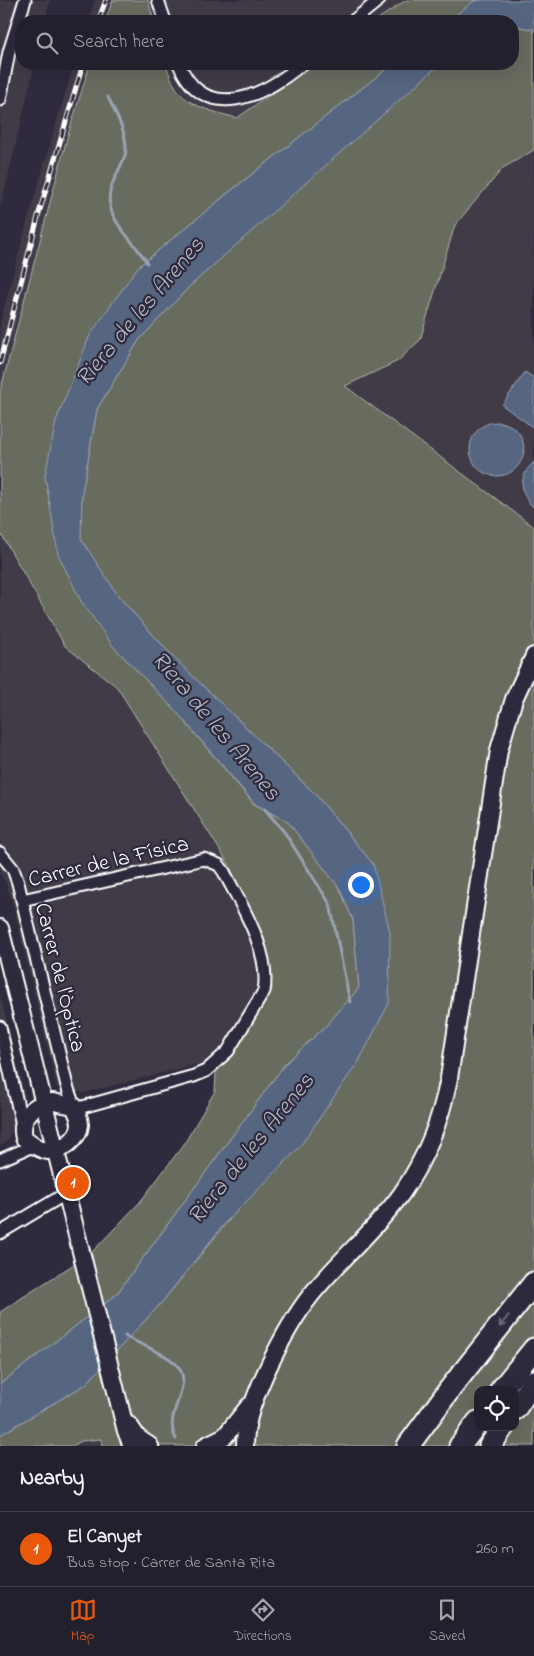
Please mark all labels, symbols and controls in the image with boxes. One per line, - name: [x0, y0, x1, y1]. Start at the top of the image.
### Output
- search box: [15, 15, 519, 70]
- icon: search: [33, 29, 61, 57]
- text: Search here: [73, 29, 164, 56]
- water label: Riera de les Arenes: [68, 230, 215, 395]
- water label: Riera de les Arenes: [142, 644, 289, 810]
- street label: Carrer de la Física: [25, 829, 192, 897]
- your location: [348, 872, 374, 898]
- street label: Carrer de l'Òptica: [25, 900, 93, 1056]
- water label: Riera de les Arenes: [180, 1066, 324, 1233]
- pin: 1: [57, 1164, 89, 1202]
- one-way arrow: [498, 1314, 509, 1327]
- map controls: [474, 1386, 519, 1431]
- button: locate: [474, 1386, 519, 1431]
- text: Nearby: [20, 1464, 84, 1494]
- text: El Canyet: [67, 1524, 142, 1551]
- text: 1: [33, 1537, 39, 1561]
- text: 260 m: [476, 1537, 514, 1561]
- text: Bus stop · Carrer de Santa Rita: [67, 1551, 275, 1575]
- tab: Map: [69, 1596, 97, 1647]
- tab: Directions: [234, 1596, 292, 1647]
- tab: Saved: [429, 1596, 465, 1647]

